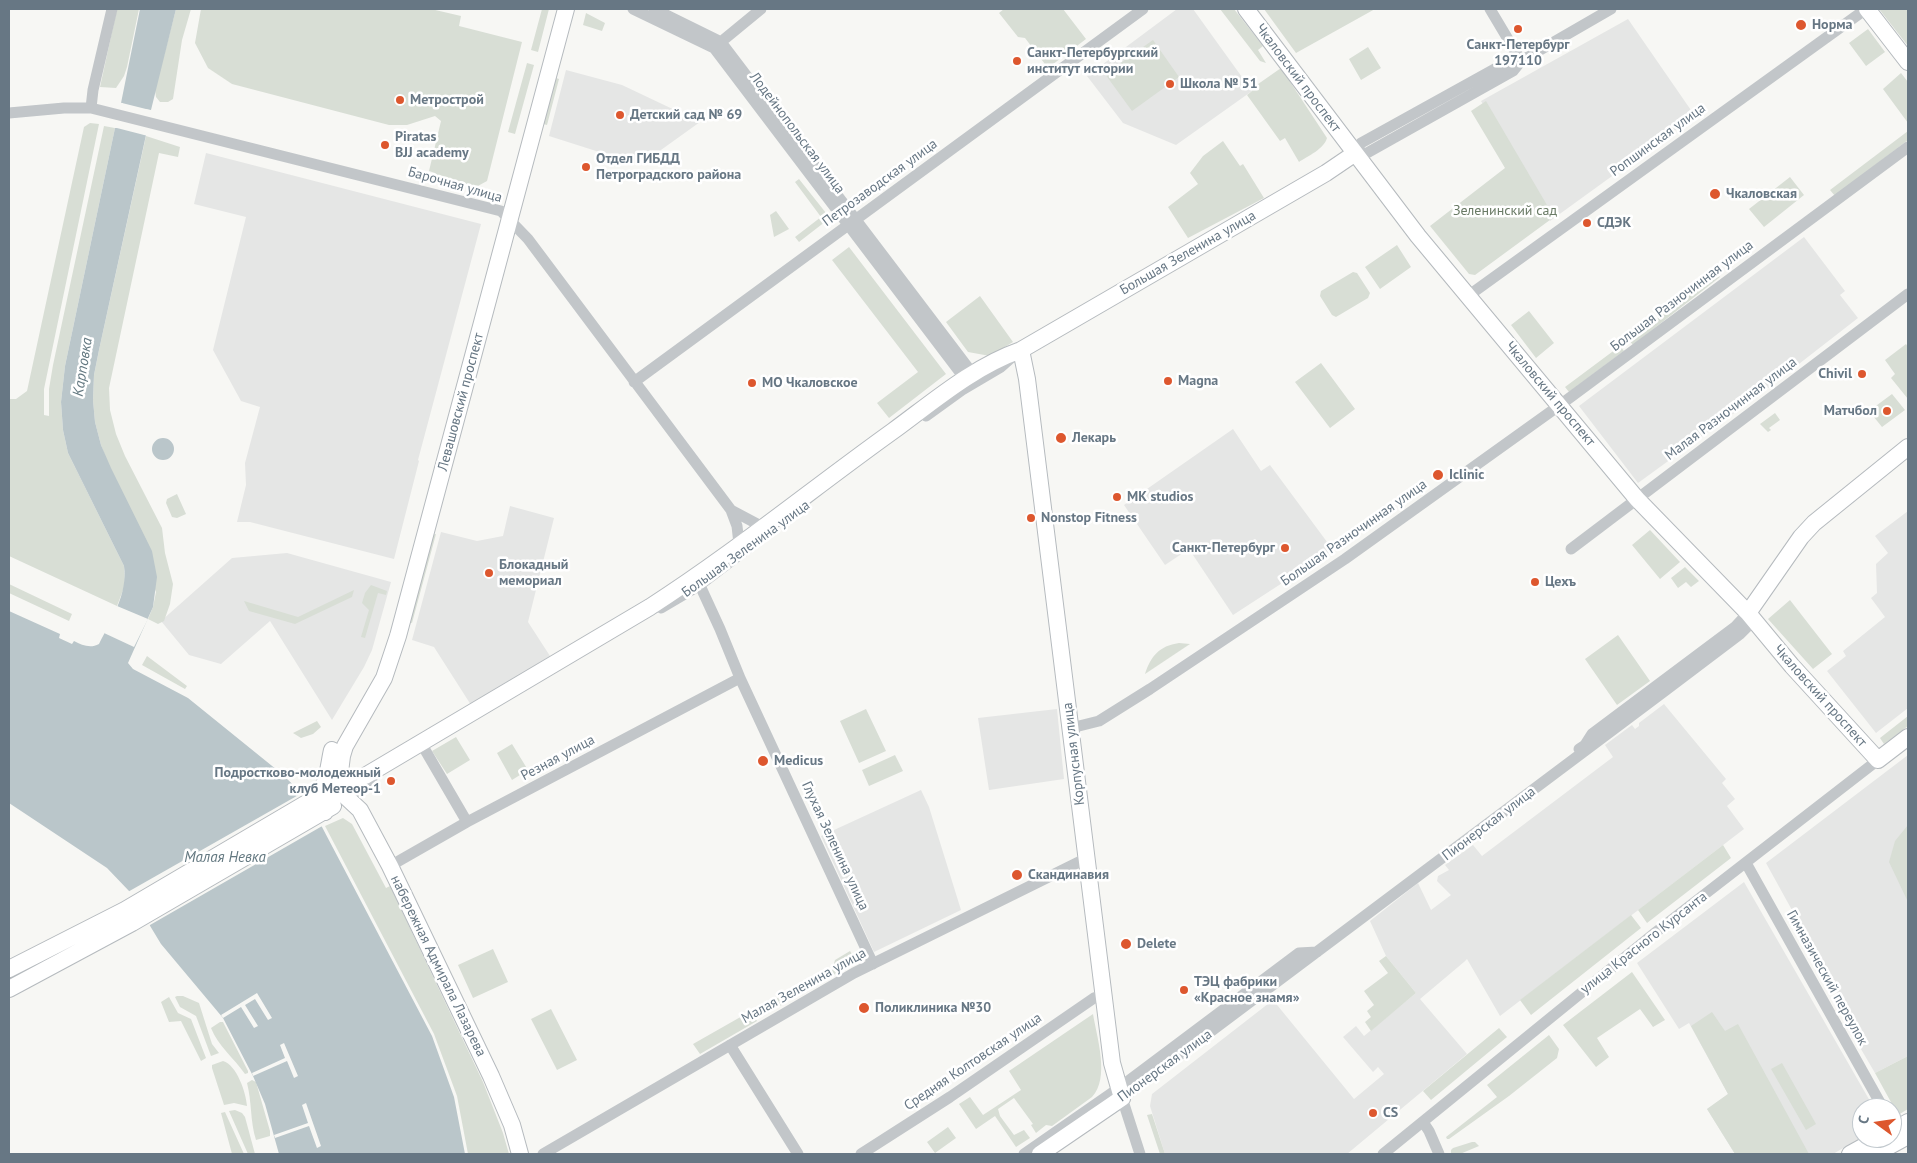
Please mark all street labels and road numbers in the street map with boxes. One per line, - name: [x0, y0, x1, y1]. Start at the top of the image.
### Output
- street label: Чкаловский проспект: [1252, 20, 1344, 136]
- street label: Лодейнопольская улица: [746, 69, 848, 197]
- street label: Ропшинская улица: [1607, 100, 1709, 180]
- street label: Петрозаводская улица: [819, 136, 941, 230]
- street label: Барочная улица: [406, 164, 504, 206]
- street label: Большая Зеленина улица: [1117, 207, 1259, 299]
- street label: Большая Разночинная улица: [1607, 237, 1757, 355]
- street label: Левашовский проспект: [434, 331, 488, 473]
- street label: Чкаловский проспект: [1501, 338, 1599, 450]
- street label: Малая Разночинная улица: [1662, 354, 1800, 464]
- street label: Большая Разночинная улица: [1278, 476, 1430, 590]
- street label: Большая Зеленина улица: [679, 497, 813, 601]
- street label: Чкаловский проспект: [1770, 642, 1870, 750]
- street label: Корпусная улица: [1059, 702, 1089, 806]
- street label: Резная улица: [518, 732, 598, 784]
- street label: Глухая Зеленина улица: [798, 779, 872, 913]
- street label: Пионерская улица: [1439, 783, 1539, 865]
- street label: набережная Адмирала Лазарева: [387, 873, 489, 1059]
- street label: улица Красного Курсанта: [1577, 888, 1711, 998]
- street label: Гимназический переулок: [1783, 907, 1871, 1049]
- street label: Малая Зеленина улица: [739, 945, 869, 1027]
- street label: Средняя Колтовская улица: [901, 1010, 1045, 1114]
- street label: Пионерская улица: [1115, 1026, 1215, 1106]

